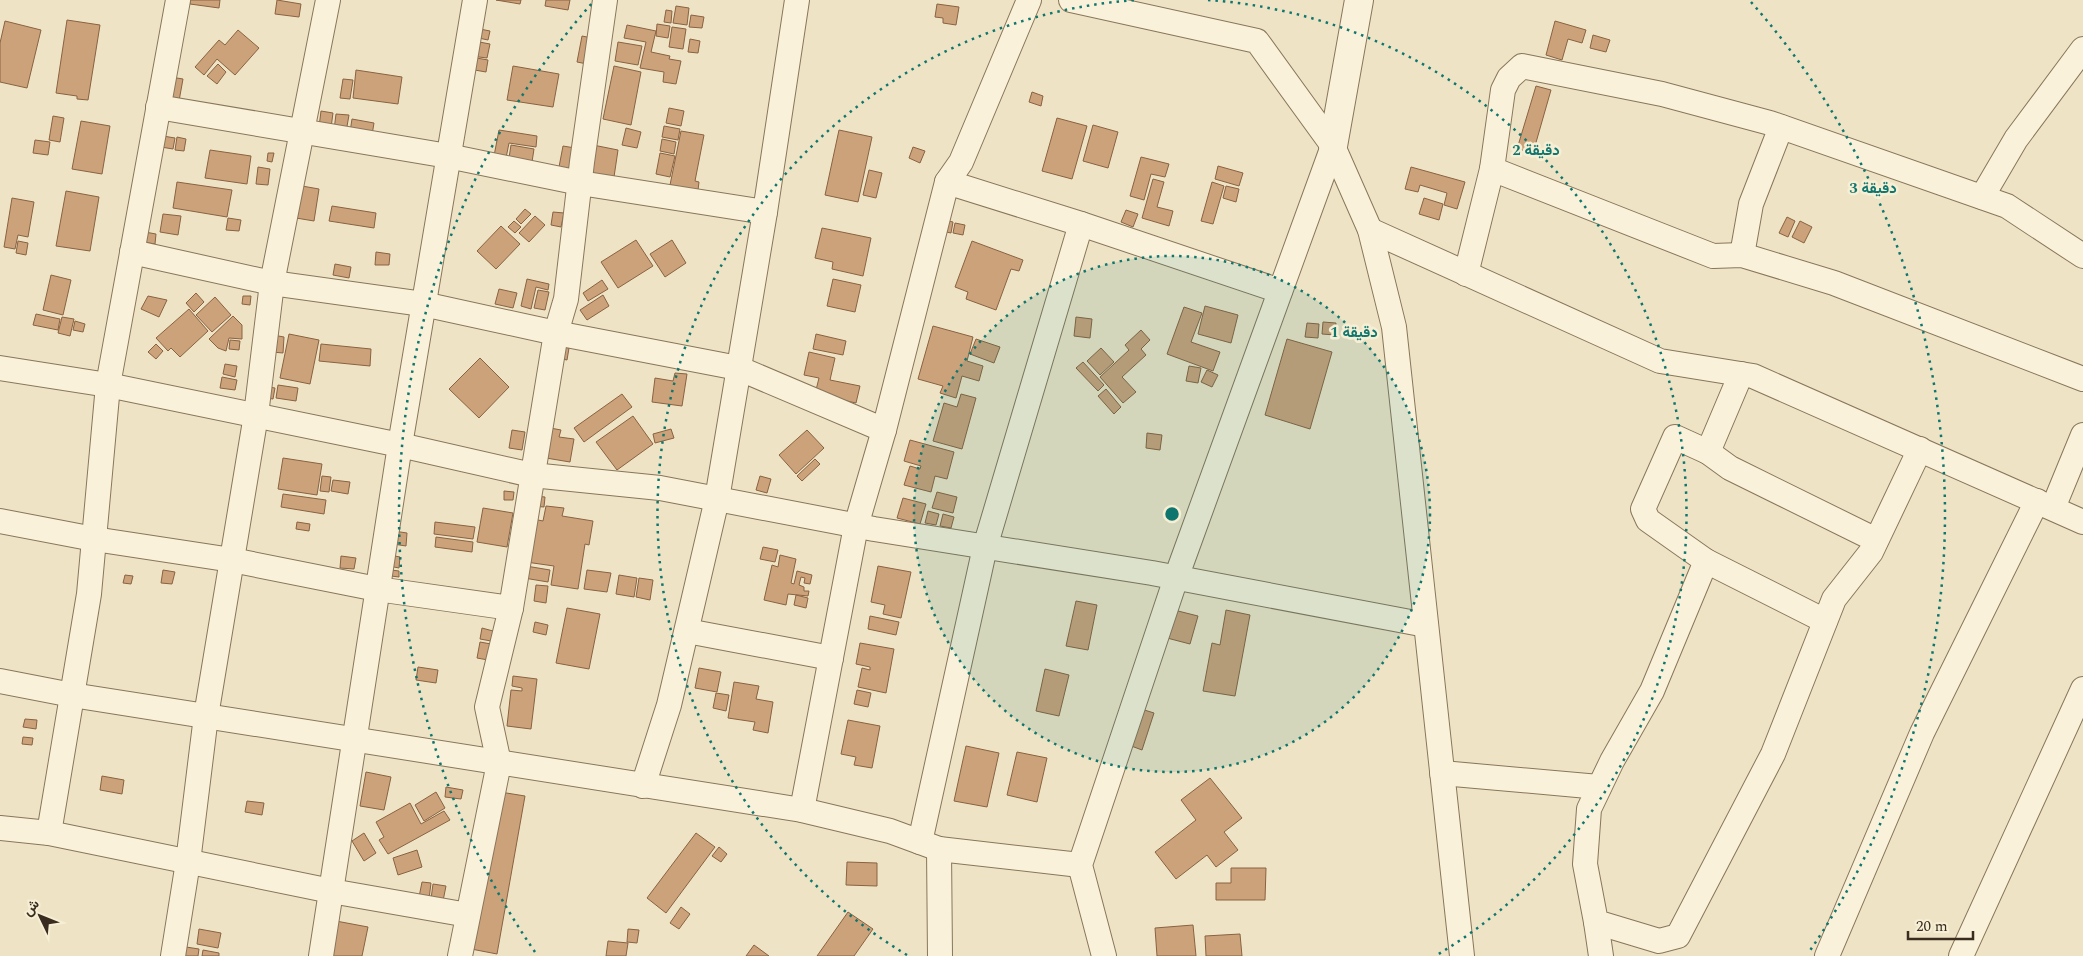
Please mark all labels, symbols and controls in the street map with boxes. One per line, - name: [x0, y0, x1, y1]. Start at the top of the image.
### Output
- text: 2 دقيقة: [1512, 139, 1560, 162]
- text: 3 دقيقة: [1849, 177, 1897, 200]
- text: 1 دقيقة: [1330, 321, 1378, 344]
- centre of rings: [1163, 505, 1181, 523]
- north arrow: [15, 891, 65, 941]
- text: ش: [17, 894, 44, 921]
- scale bar: [1908, 908, 1973, 940]
- text: 20 m: [1916, 915, 1948, 938]

